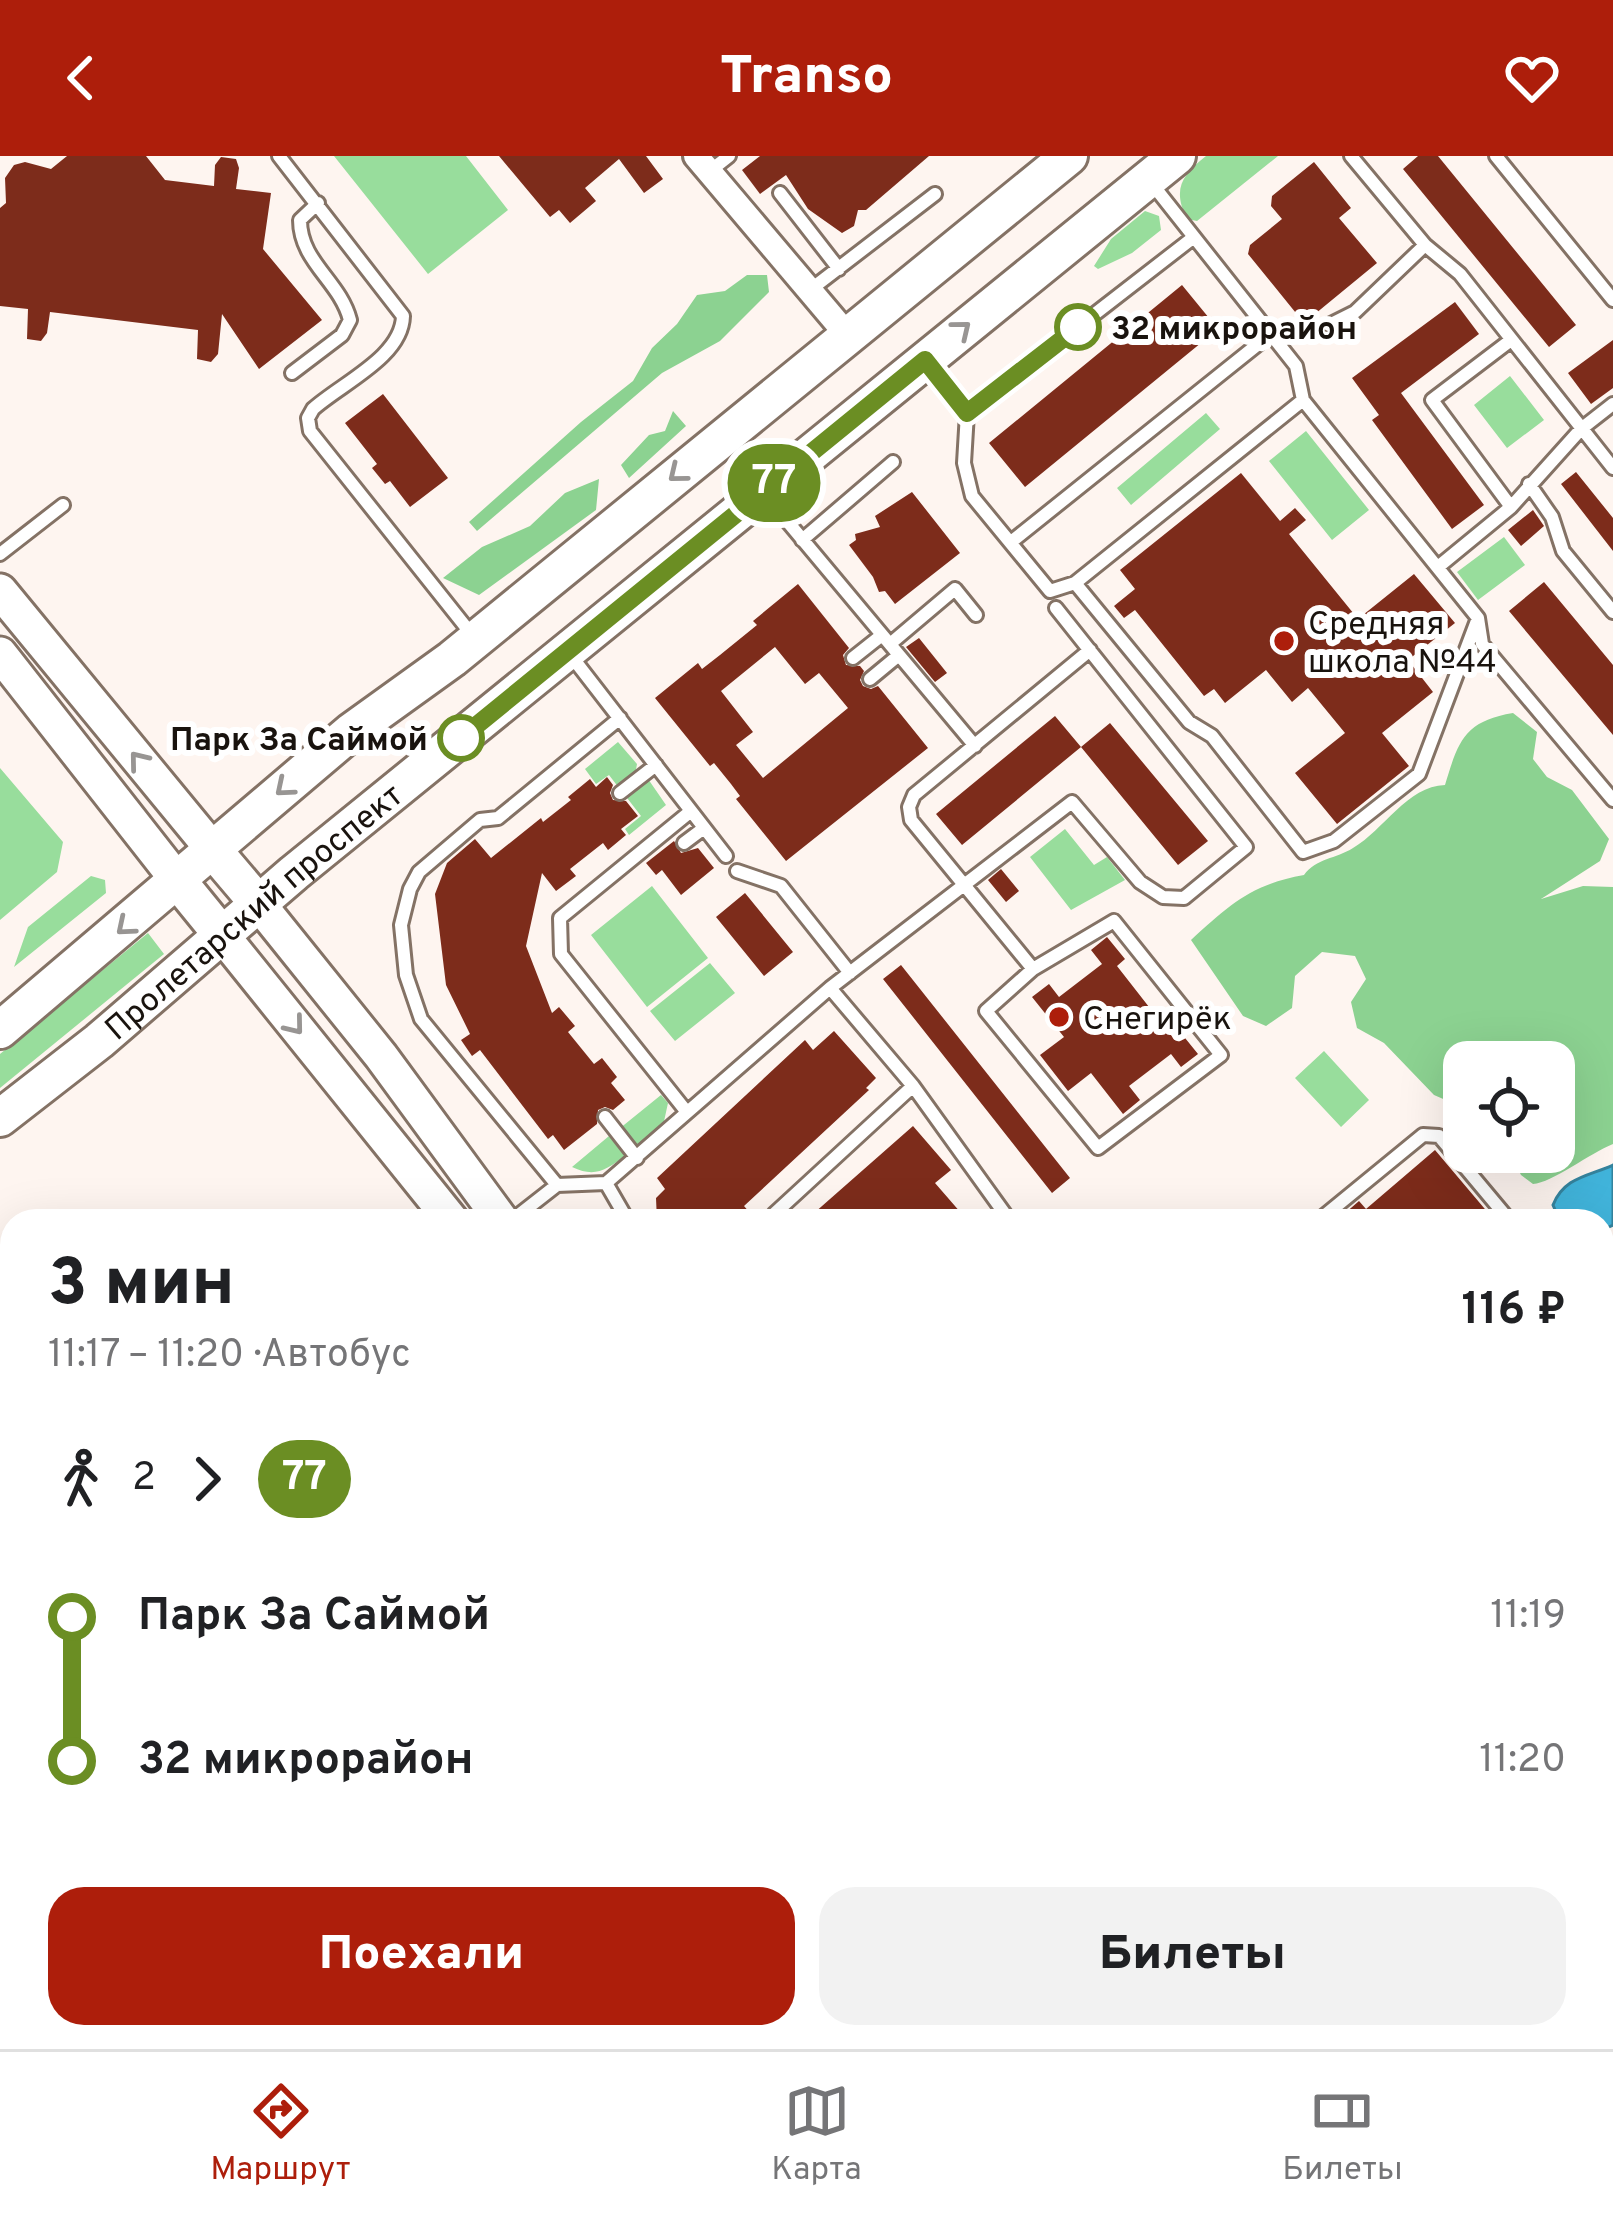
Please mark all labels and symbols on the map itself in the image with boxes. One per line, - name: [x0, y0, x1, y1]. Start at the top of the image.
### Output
- marker: 32 микрорайон: [1056, 305, 1100, 349]
- place label: 32 микрорайон: [1111, 310, 1357, 352]
- one-way arrow: [949, 322, 971, 343]
- line badge: 77: [720, 444, 828, 522]
- one-way arrow: [669, 459, 691, 481]
- place label: Средняя школа №44: [1308, 605, 1497, 685]
- marker: Средняя школа №44: [1271, 628, 1297, 654]
- marker: Парк За Саймой: [439, 716, 483, 760]
- place label: Парк За Саймой: [170, 721, 428, 763]
- one-way arrow: [131, 752, 152, 774]
- one-way arrow: [276, 774, 298, 795]
- street label: Пролетарский проспект: [98, 776, 413, 1051]
- one-way arrow: [117, 912, 139, 934]
- place label: Снегирёк: [1083, 1000, 1232, 1042]
- marker: Снегирёк: [1046, 1004, 1072, 1030]
- one-way arrow: [280, 1013, 302, 1035]

